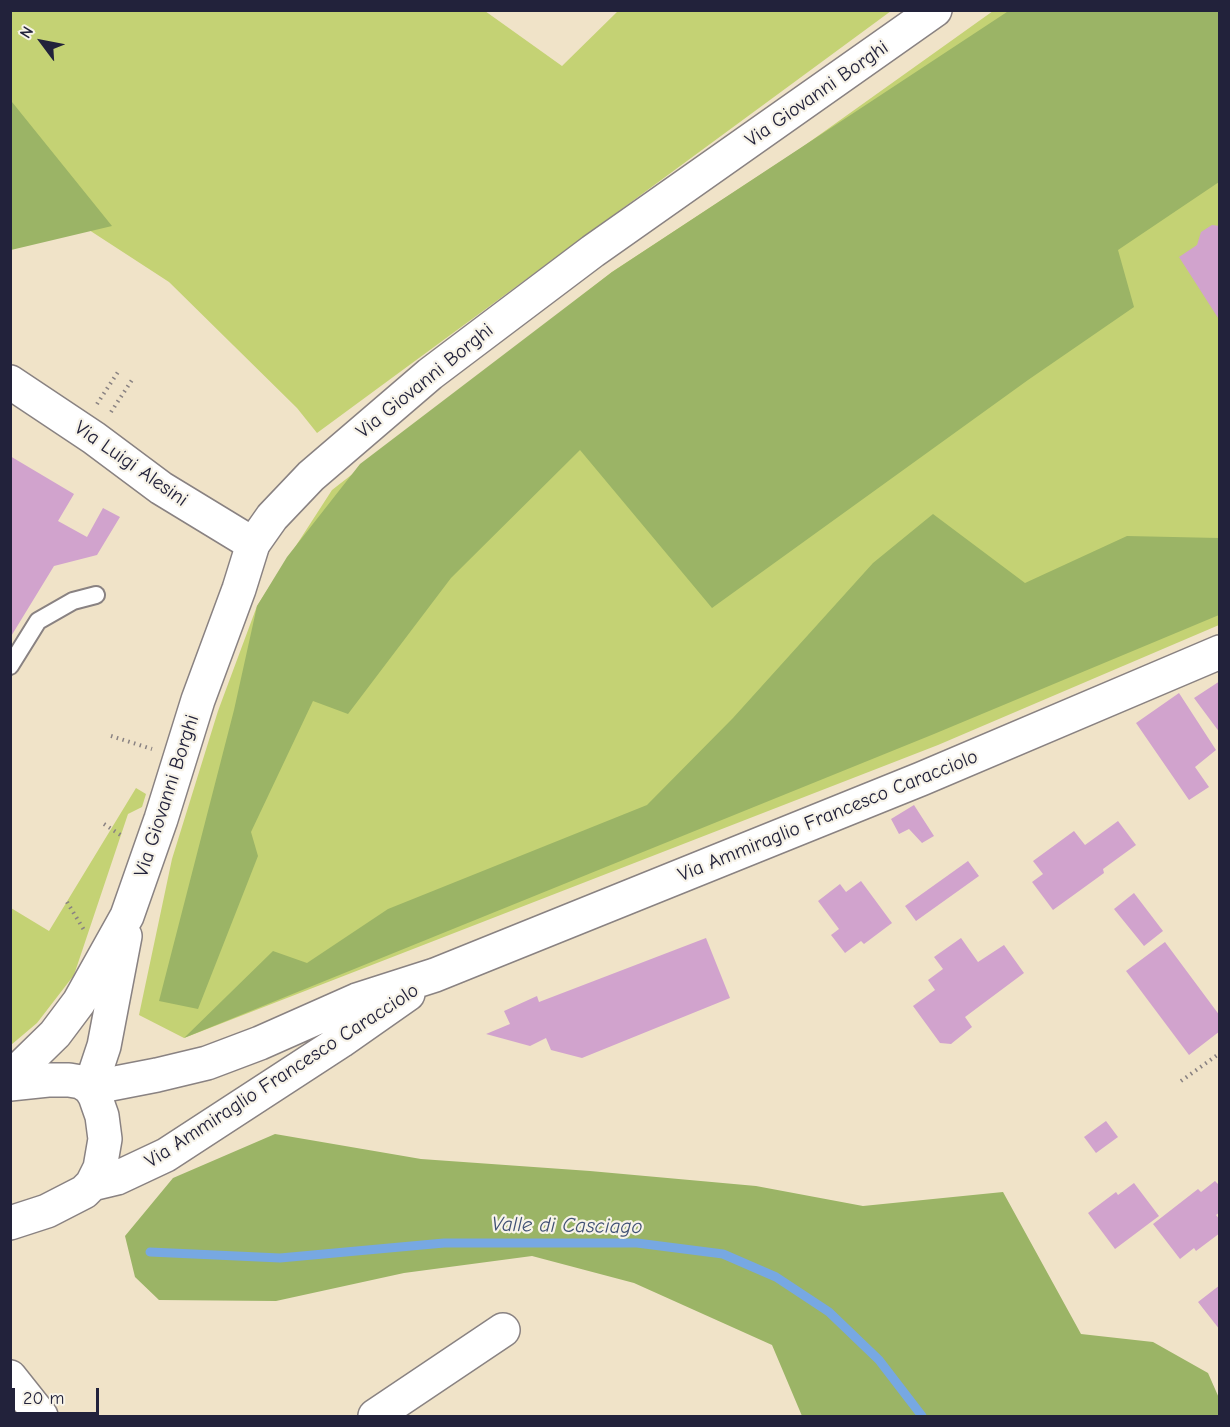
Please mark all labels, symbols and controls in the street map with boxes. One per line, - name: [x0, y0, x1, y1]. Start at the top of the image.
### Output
- north arrow: [12, 12, 72, 72]
- text: N: [16, 23, 37, 42]
- street label: Via Giovanni Borghi: [741, 36, 893, 152]
- street label: Via Giovanni Borghi: [352, 318, 498, 444]
- street label: Via Luigi Alesini: [70, 416, 192, 512]
- street label: Via Giovanni Borghi: [129, 712, 205, 880]
- street label: Via Ammiraglio Francesco Caracciolo: [675, 745, 981, 887]
- street label: Via Ammiraglio Francesco Caracciolo: [141, 978, 423, 1174]
- water label: Valle di Casciago: [491, 1212, 643, 1240]
- scale bar: [15, 1376, 102, 1414]
- text: 20 m: [23, 1388, 64, 1409]

